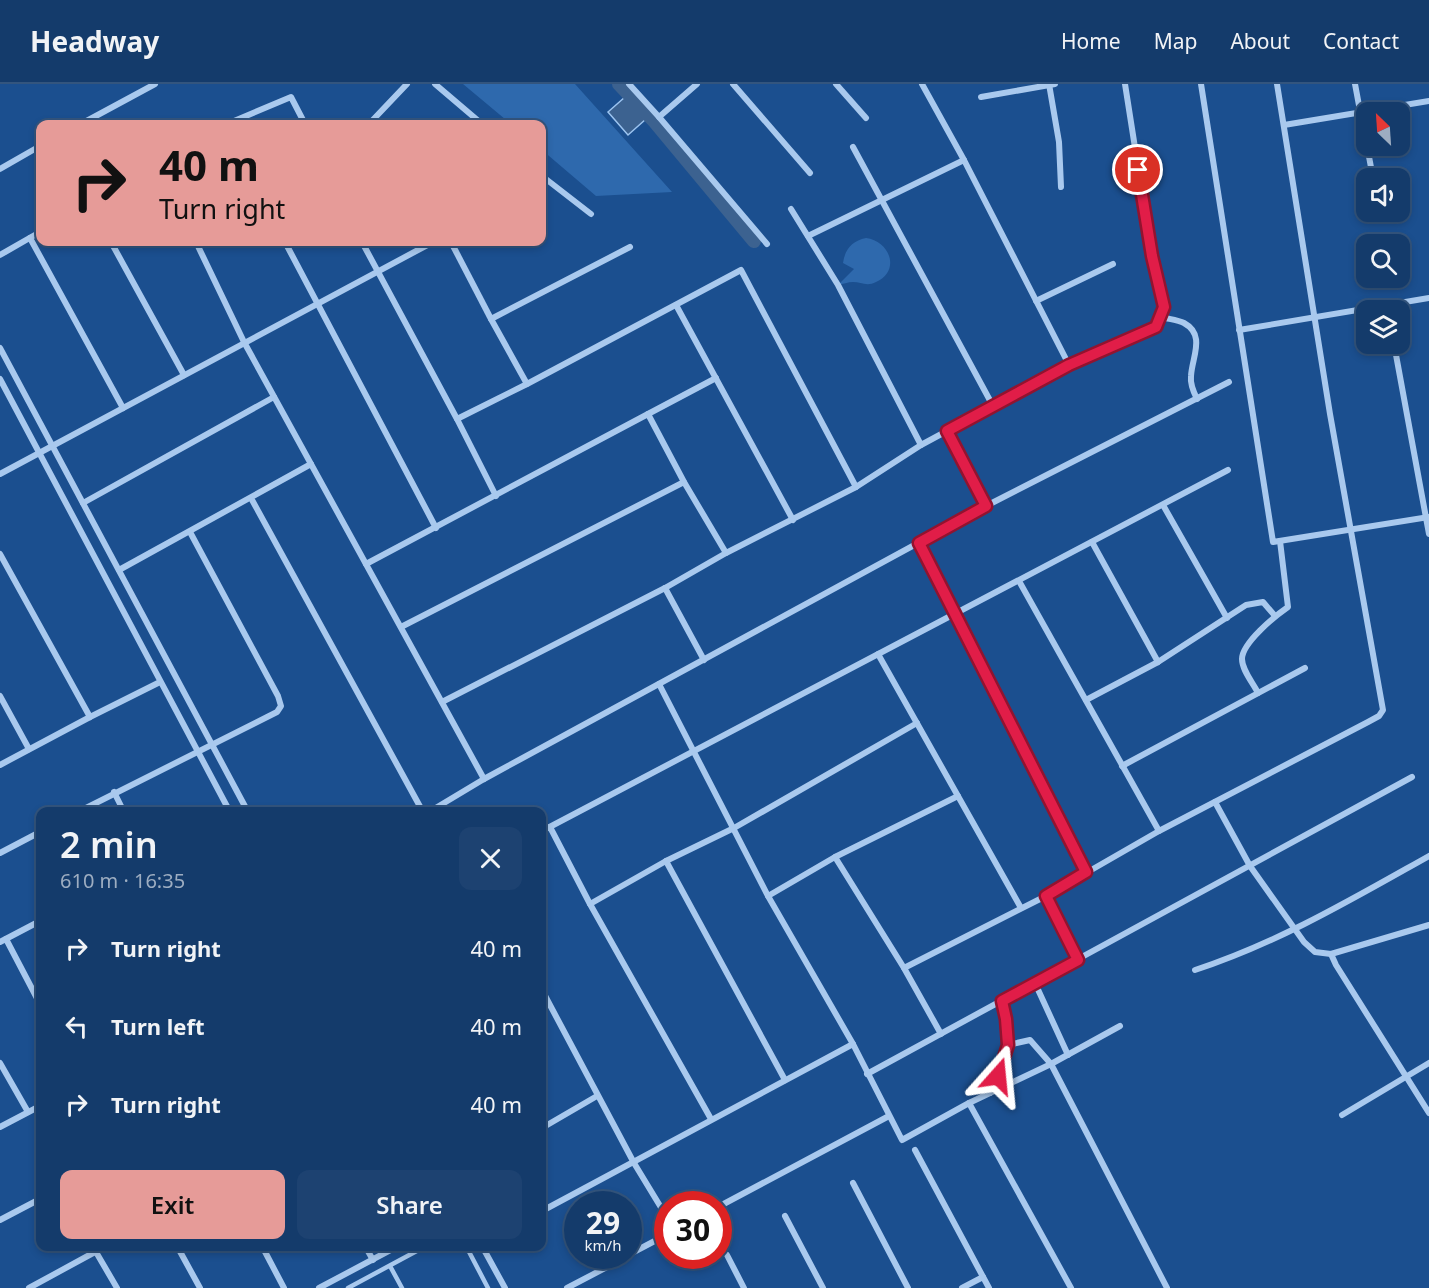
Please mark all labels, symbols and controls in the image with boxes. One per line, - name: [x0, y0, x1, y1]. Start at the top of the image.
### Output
- text: Headway: [30, 22, 159, 60]
- text: Home: [1061, 27, 1121, 55]
- text: Map: [1154, 27, 1197, 55]
- text: About: [1230, 27, 1290, 55]
- text: Contact: [1323, 27, 1399, 55]
- north arrow: [1356, 102, 1410, 156]
- map controls: [1356, 102, 1410, 354]
- text: 40 m: [159, 136, 259, 193]
- icon: right: [60, 144, 138, 222]
- pin: [1112, 144, 1163, 195]
- icon: arrive: [1121, 153, 1154, 186]
- button: sound: [1356, 168, 1410, 222]
- text: Turn right: [159, 190, 285, 227]
- button: search: [1356, 234, 1410, 288]
- button: layers: [1356, 300, 1410, 354]
- text: 2 min: [60, 820, 158, 869]
- button: close: [459, 827, 522, 890]
- text: 610 m · 16:35: [60, 867, 185, 894]
- icon: right: [60, 932, 93, 965]
- text: Turn right: [111, 933, 221, 963]
- text: 40 m: [471, 933, 522, 963]
- icon: left: [60, 1010, 93, 1043]
- text: Turn left: [111, 1011, 205, 1041]
- text: 40 m: [471, 1011, 522, 1041]
- position arrow: [966, 1044, 1030, 1108]
- icon: right: [60, 1088, 93, 1121]
- text: Turn right: [111, 1089, 221, 1119]
- text: 40 m: [471, 1089, 522, 1119]
- button: Exit: [60, 1170, 285, 1239]
- button: Share: [297, 1170, 522, 1239]
- speed limit sign: 30: [654, 1191, 732, 1269]
- text: 29: [586, 1202, 620, 1243]
- text: km/h: [585, 1235, 621, 1255]

